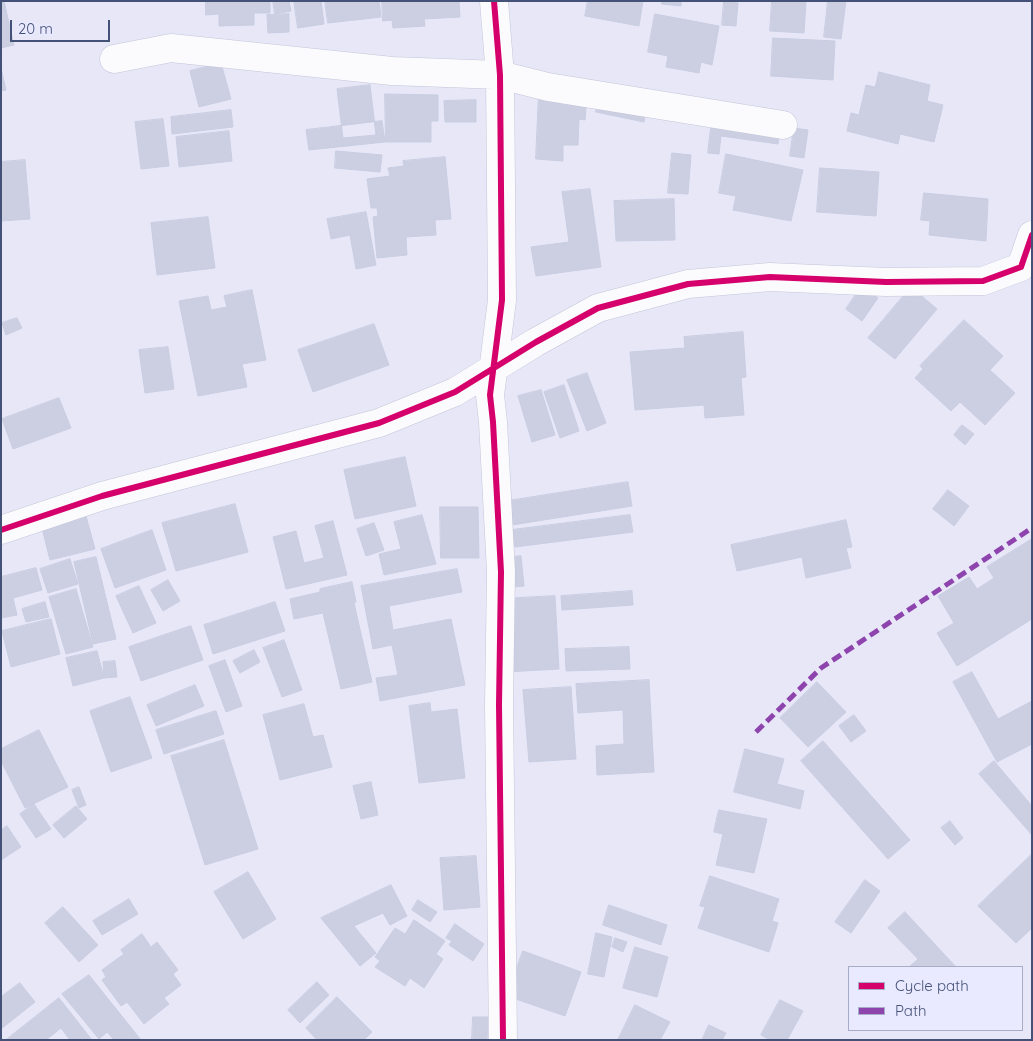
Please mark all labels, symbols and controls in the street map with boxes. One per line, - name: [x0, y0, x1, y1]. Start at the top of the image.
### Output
- scale bar: [12, 10, 112, 42]
- text: 20 m: [18, 19, 53, 38]
- legend: [848, 966, 1023, 1031]
- text: Cycle path: [895, 976, 969, 995]
- text: Path: [895, 1001, 927, 1020]

